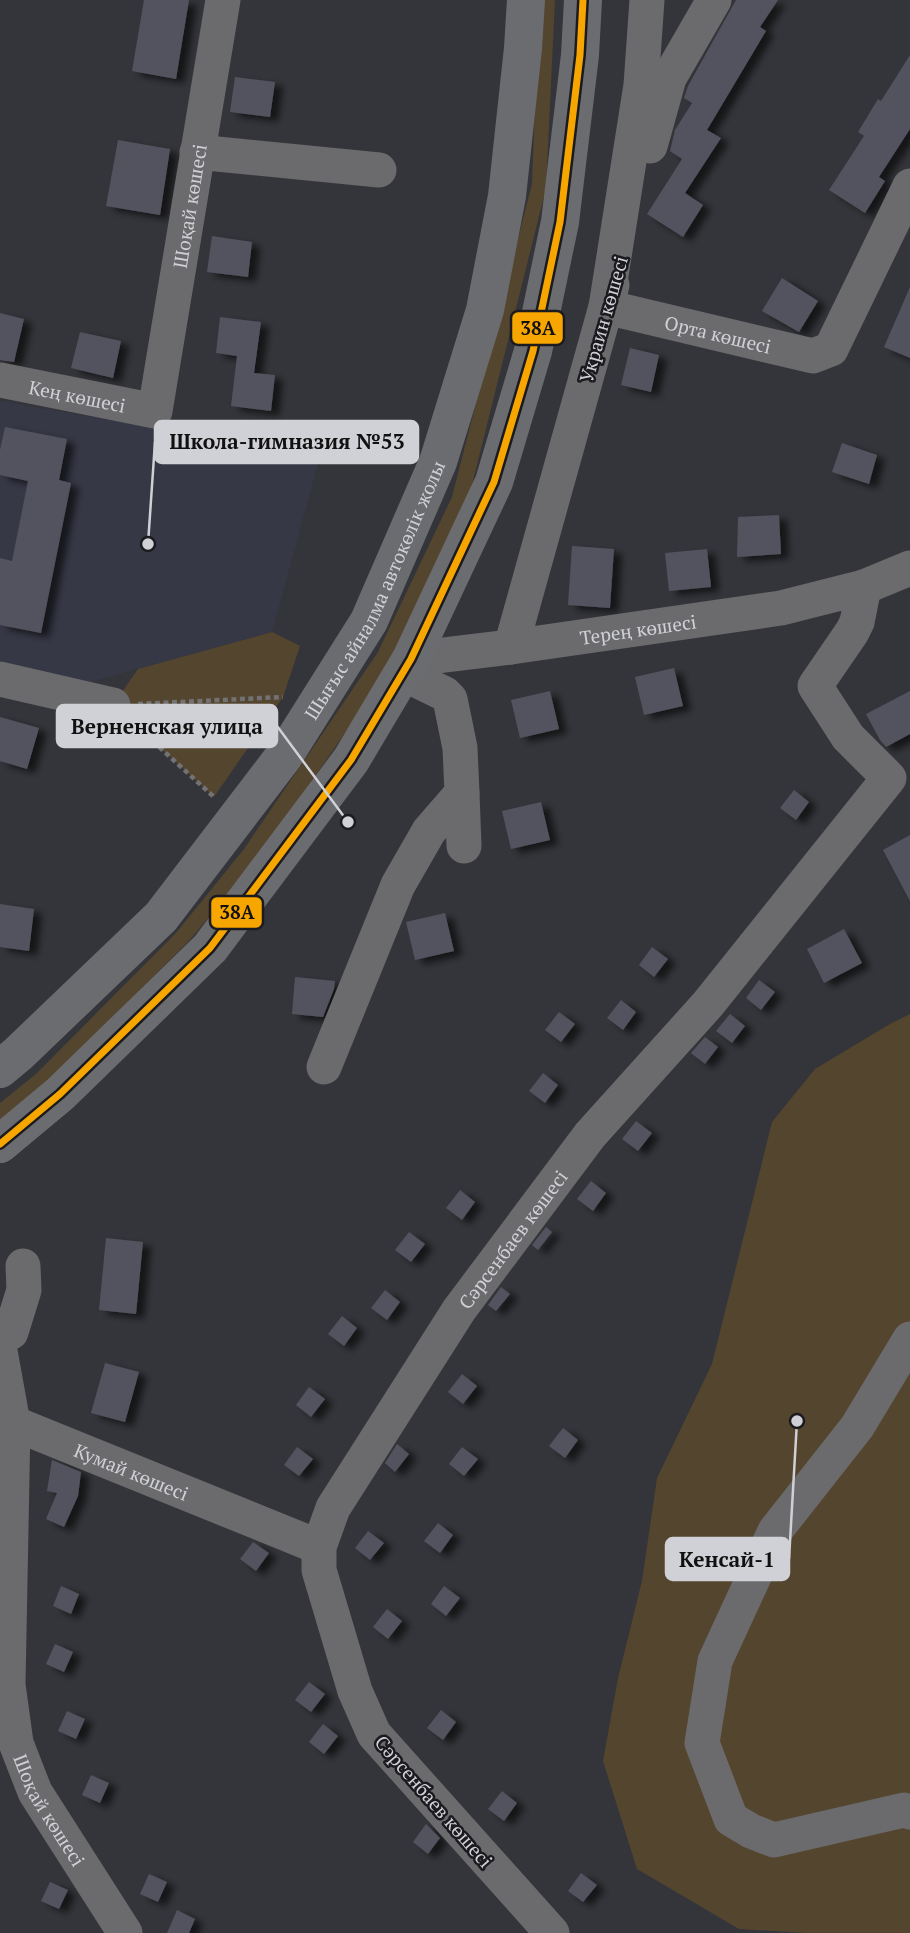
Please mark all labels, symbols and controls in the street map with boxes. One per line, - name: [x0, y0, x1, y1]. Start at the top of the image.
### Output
- street label: Шоқай көшесі: [166, 142, 211, 270]
- street label: Украин көшесі: [573, 253, 633, 385]
- street label: Орта көшесі: [662, 309, 774, 358]
- line badge: 38А: [511, 311, 564, 345]
- text: 38А: [520, 315, 556, 340]
- street label: Кең көшесі: [27, 374, 128, 417]
- callout: Школа-гимназия №53: [155, 421, 418, 463]
- text: Школа-гимназия №53: [169, 427, 405, 455]
- street label: Шығыс айналма автокөлік жолы: [298, 456, 450, 724]
- street label: Терең көшесі: [578, 608, 698, 649]
- callout: Верненская улица: [57, 705, 277, 747]
- text: Верненская улица: [71, 712, 263, 740]
- line badge: 38А: [210, 896, 263, 929]
- text: 38А: [219, 899, 255, 924]
- street label: Сәрсенбаев көшесі: [452, 1165, 572, 1313]
- street label: Кумай көшесі: [71, 1437, 192, 1505]
- callout: Кенсай-1: [666, 1538, 789, 1580]
- text: Кенсай-1: [679, 1545, 775, 1573]
- street label: Сәрсенбаев көшесі: [370, 1730, 498, 1872]
- street label: Шоқай көшесі: [9, 1750, 91, 1871]

